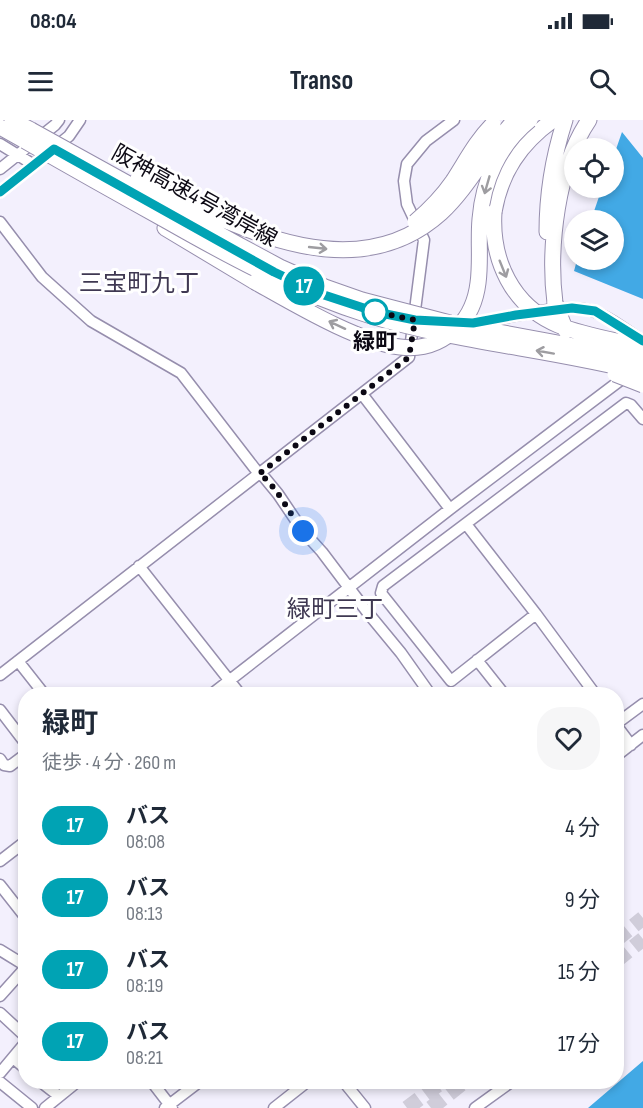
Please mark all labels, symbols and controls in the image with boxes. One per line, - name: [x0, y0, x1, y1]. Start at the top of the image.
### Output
- text: 08:04: [30, 8, 76, 35]
- icon: menu: [24, 65, 57, 98]
- text: Transo: [290, 65, 353, 97]
- icon: search: [586, 65, 619, 98]
- map controls: [564, 138, 624, 270]
- button: locate: [564, 138, 624, 198]
- street label: 阪神高速4号湾岸線: [107, 140, 282, 253]
- one-way arrow: [480, 175, 492, 194]
- button: layers: [564, 210, 624, 270]
- one-way arrow: [307, 243, 327, 254]
- one-way arrow: [498, 260, 509, 278]
- line badge: 17: [277, 266, 331, 306]
- district label: 三宝町九丁: [79, 269, 199, 298]
- text: 17: [295, 274, 313, 299]
- marker: 緑町: [362, 299, 388, 325]
- one-way arrow: [329, 318, 347, 330]
- place label: 緑町: [353, 329, 397, 356]
- one-way arrow: [536, 346, 555, 357]
- your location: [288, 516, 318, 546]
- district label: 緑町三丁: [287, 595, 383, 624]
- text: 緑町: [42, 707, 98, 740]
- button: heart: [537, 707, 600, 770]
- text: 徒歩 · 4 分 · 260 m: [42, 751, 176, 775]
- text: バス: [126, 803, 170, 830]
- text: 17: [66, 813, 84, 838]
- text: 4 分: [565, 815, 600, 842]
- text: 08:08: [126, 830, 165, 854]
- text: バス: [126, 875, 170, 902]
- text: 17: [66, 885, 84, 910]
- text: 9 分: [565, 887, 600, 914]
- text: 08:13: [126, 902, 163, 926]
- text: バス: [126, 947, 170, 974]
- text: 17: [66, 957, 84, 982]
- text: 15 分: [558, 959, 600, 986]
- text: 08:19: [126, 974, 163, 998]
- text: バス: [126, 1019, 170, 1046]
- text: 17: [66, 1029, 84, 1054]
- text: 17 分: [558, 1031, 600, 1058]
- text: 08:21: [126, 1046, 163, 1070]

